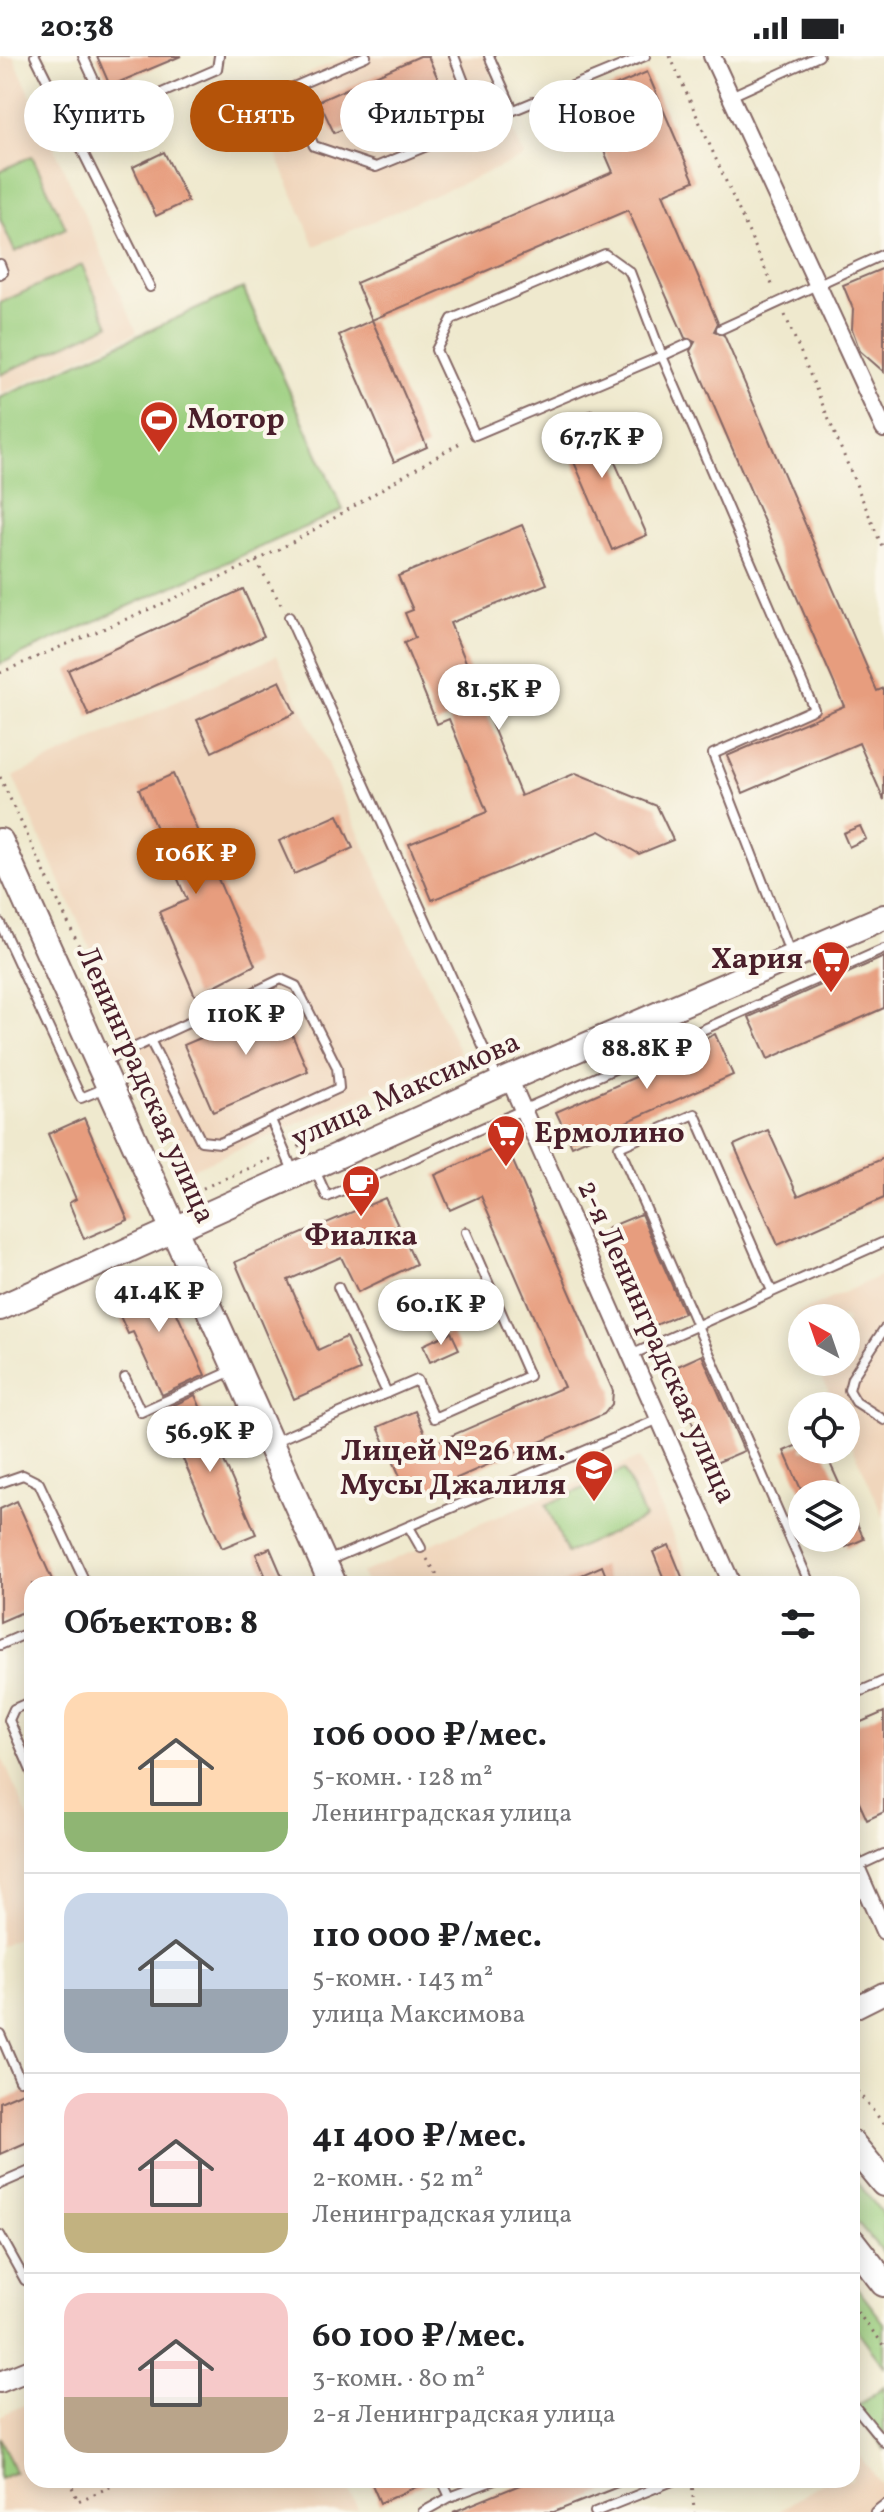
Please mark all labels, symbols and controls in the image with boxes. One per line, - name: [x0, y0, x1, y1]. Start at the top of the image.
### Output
- text: 20:38: [40, 7, 114, 49]
- chip: Купить: [24, 80, 174, 152]
- chip: Снять: [190, 80, 324, 152]
- chip: Фильтры: [340, 80, 513, 152]
- chip: Новое: [529, 80, 663, 152]
- sports icon: Мотор: [138, 399, 180, 454]
- place label: Мотор: [187, 399, 285, 441]
- pin: 67.7K ₽: [528, 412, 676, 480]
- text: 67.7K ₽: [560, 420, 644, 456]
- pin: 81.5K ₽: [425, 664, 573, 732]
- text: 81.5K ₽: [456, 672, 542, 708]
- pin: 106K ₽: [131, 828, 261, 896]
- text: 106K ₽: [155, 836, 237, 872]
- street label: Ленинградская улица: [65, 939, 225, 1231]
- place label: Хария: [711, 939, 803, 981]
- supermarket icon: Хария: [810, 939, 852, 994]
- pin: 110K ₽: [181, 989, 311, 1057]
- text: 110K ₽: [207, 997, 285, 1033]
- street label: улица Максимова: [285, 1022, 527, 1160]
- pin: 88.8K ₽: [573, 1023, 721, 1091]
- text: 88.8K ₽: [601, 1031, 693, 1067]
- supermarket icon: Ермолино: [485, 1113, 527, 1168]
- place label: Ермолино: [534, 1113, 685, 1155]
- cafe icon: Фиалка: [340, 1163, 382, 1218]
- street label: 2-я Ленинградская улица: [566, 1173, 746, 1511]
- place label: Фиалка: [304, 1216, 418, 1258]
- pin: 41.4K ₽: [85, 1266, 233, 1334]
- text: 41.4K ₽: [113, 1274, 205, 1310]
- pin: 60.1K ₽: [367, 1279, 515, 1347]
- text: 60.1K ₽: [396, 1287, 486, 1323]
- north arrow: [788, 1304, 860, 1376]
- map controls: [788, 1304, 860, 1552]
- button: locate: [788, 1392, 860, 1464]
- pin: 56.9K ₽: [136, 1406, 284, 1474]
- text: 56.9K ₽: [165, 1414, 255, 1450]
- place label: Лицей №26 им. Мусы Джалиля: [340, 1431, 566, 1507]
- school or university icon: Лицей №26 им. Мусы Джалиля: [573, 1448, 615, 1503]
- button: layers: [788, 1480, 860, 1552]
- text: Объектов: 8: [64, 1601, 258, 1648]
- icon: filters: [776, 1602, 820, 1646]
- text: 106 000 ₽/мес.: [312, 1713, 547, 1760]
- icon: home: [128, 1724, 224, 1820]
- text: 5-комн. · 128 m²: [312, 1760, 493, 1796]
- text: Ленинградская улица: [312, 1796, 572, 1832]
- text: 110 000 ₽/мес.: [312, 1914, 542, 1961]
- icon: home: [128, 1925, 224, 2021]
- text: 5-комн. · 143 m²: [312, 1961, 493, 1997]
- text: улица Максимова: [312, 1997, 525, 2033]
- text: 41 400 ₽/мес.: [312, 2114, 527, 2161]
- icon: home: [128, 2125, 224, 2221]
- text: 2-комн. · 52 m²: [312, 2161, 483, 2197]
- text: Ленинградская улица: [312, 2197, 572, 2233]
- text: 60 100 ₽/мес.: [312, 2314, 526, 2361]
- icon: home: [128, 2325, 224, 2421]
- text: 3-комн. · 80 m²: [312, 2361, 485, 2397]
- text: 2-я Ленинградская улица: [312, 2397, 616, 2433]

